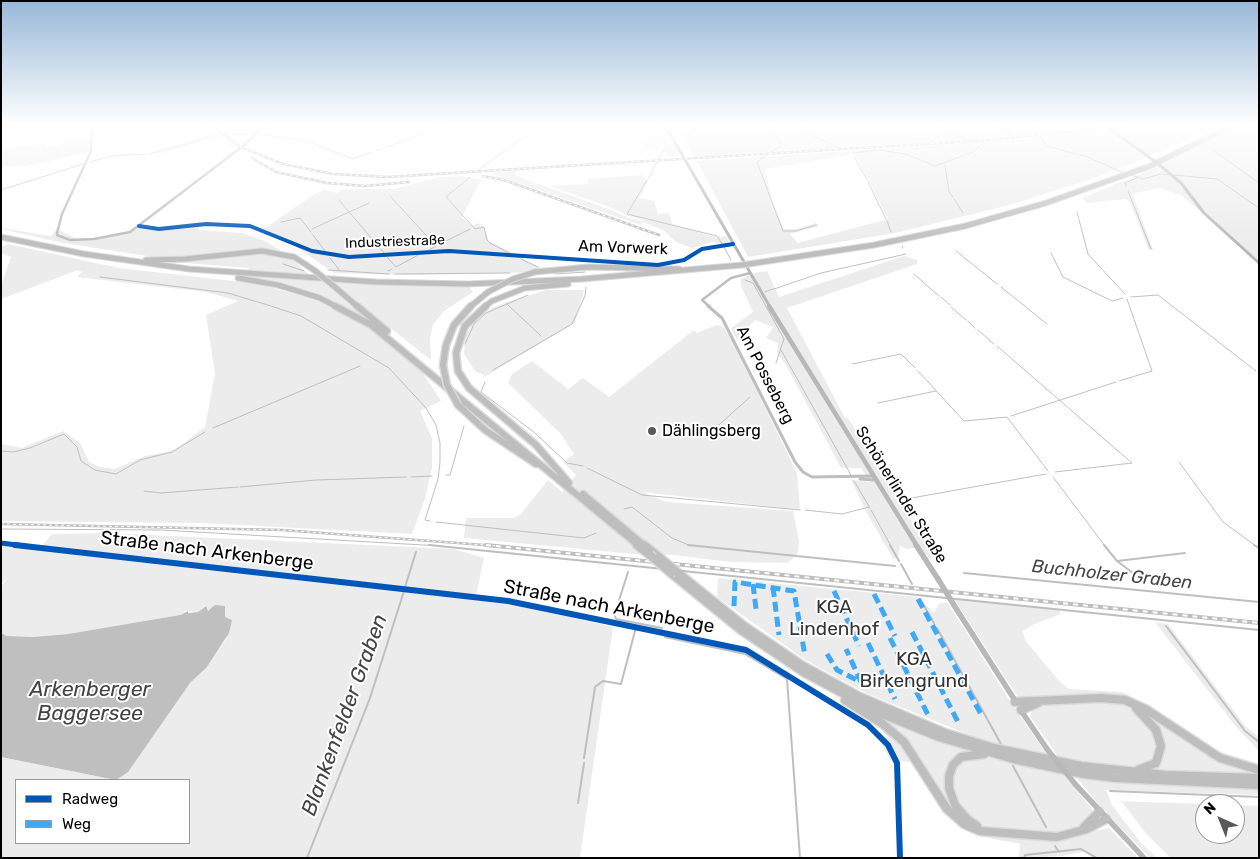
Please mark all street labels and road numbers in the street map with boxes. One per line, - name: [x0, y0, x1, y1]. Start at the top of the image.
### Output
- street label: Industriestraße: [345, 232, 445, 252]
- street label: Am Vorwerk: [578, 237, 668, 259]
- street label: Am Posseberg: [732, 323, 798, 427]
- street label: Schönerlinder Straße: [851, 423, 951, 567]
- street label: Straße nach Arkenberge: [99, 527, 315, 575]
- street label: Straße nach Arkenberge: [502, 575, 716, 639]

